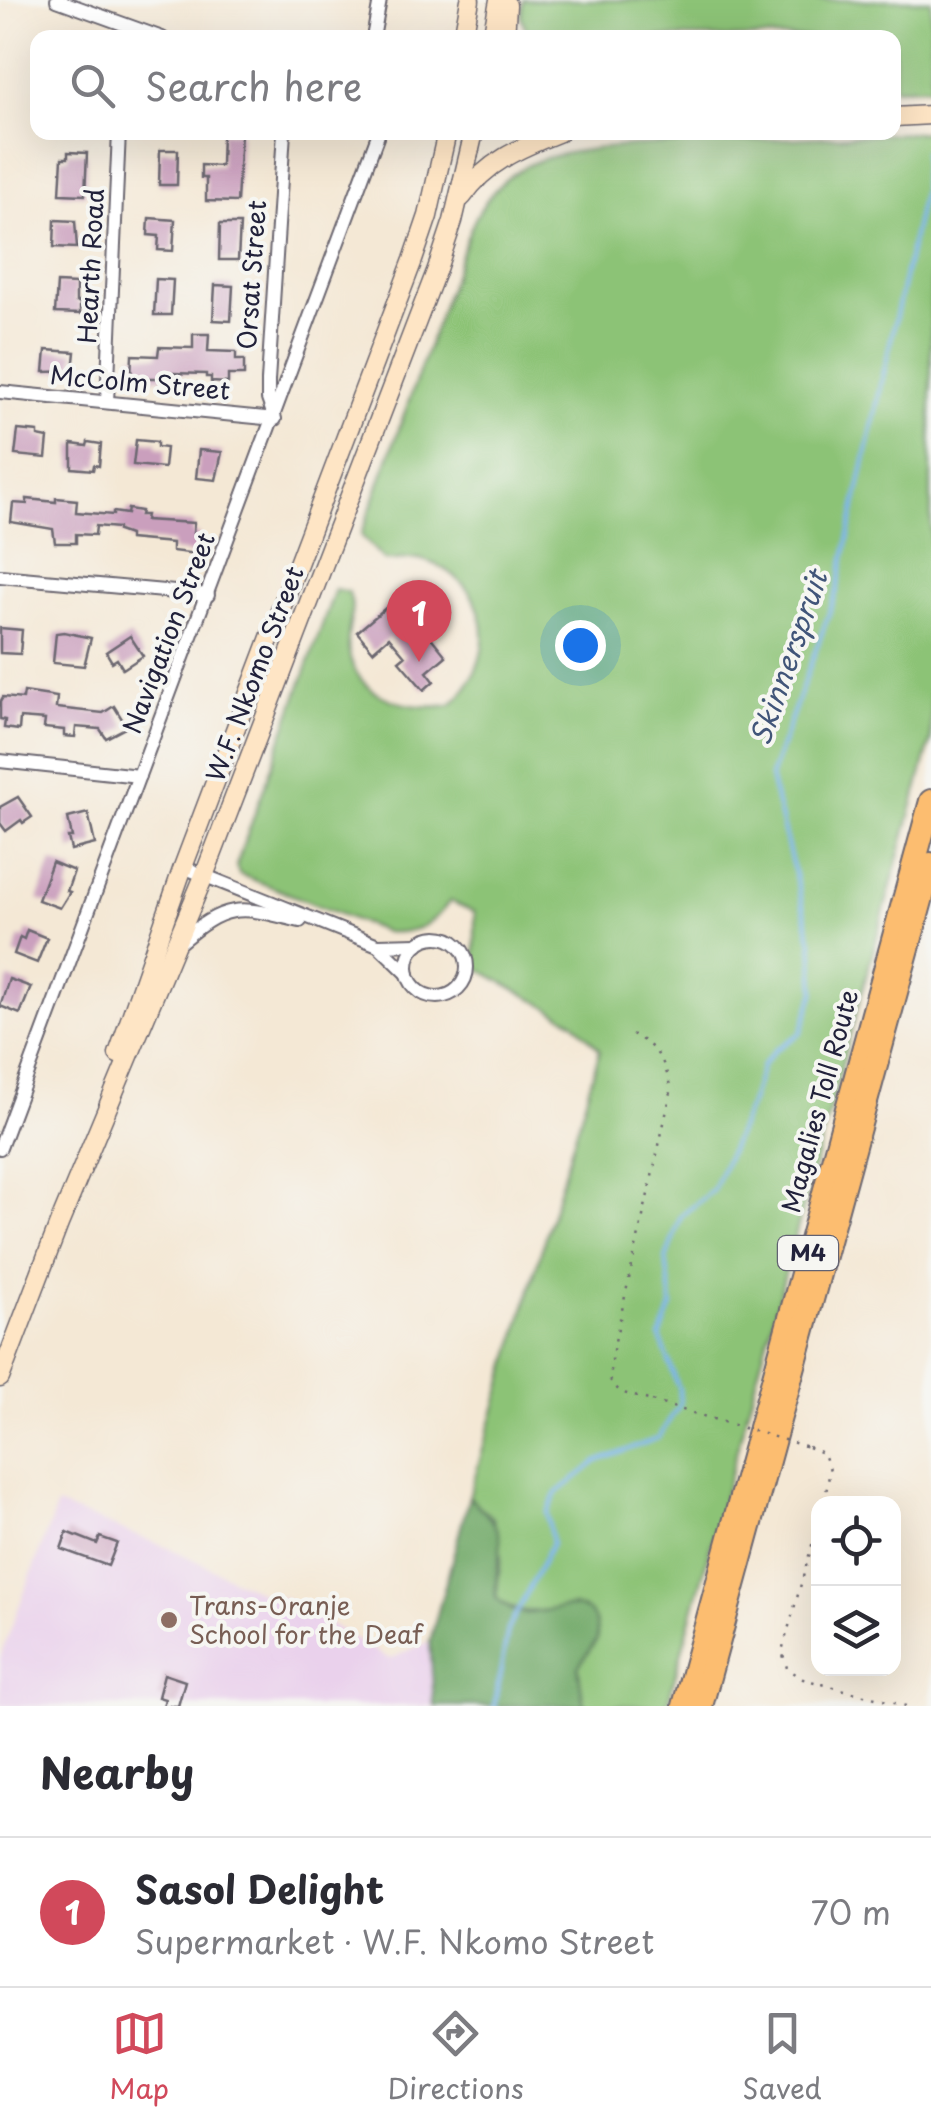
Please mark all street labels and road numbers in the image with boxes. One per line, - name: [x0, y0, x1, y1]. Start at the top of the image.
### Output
- street label: Hearth Road: [67, 187, 113, 344]
- street label: Orsat Street: [227, 199, 275, 351]
- street label: McColm Street: [48, 355, 232, 409]
- street label: Navigation Street: [112, 526, 224, 739]
- street label: W.F. Nkomo Street: [195, 560, 313, 787]
- street label: Magalies Toll Route: [771, 985, 867, 1216]
- road number: M4: [778, 1236, 838, 1270]

